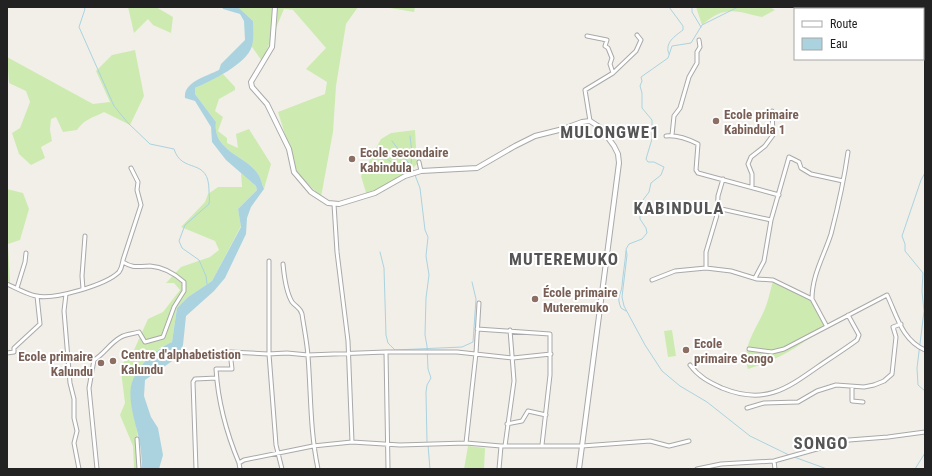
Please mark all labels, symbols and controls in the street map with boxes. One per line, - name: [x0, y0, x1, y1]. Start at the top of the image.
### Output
- legend: [794, 8, 924, 60]
- text: Route: [830, 17, 858, 31]
- text: Eau: [830, 37, 848, 51]
- place label: Ecole primaire Kabindula 1: [724, 107, 799, 137]
- marker: Ecole primaire Kabindula 1: [711, 116, 721, 126]
- district label: MULONGWE1: [560, 122, 660, 142]
- place label: Ecole secondaire Kabindula: [360, 145, 448, 175]
- marker: Ecole secondaire Kabindula: [347, 154, 357, 164]
- district label: KABINDULA: [634, 198, 724, 218]
- district label: MUTEREMUKO: [509, 249, 619, 269]
- place label: École primaire Muteremuko: [543, 285, 618, 315]
- marker: École primaire Muteremuko: [530, 294, 540, 304]
- place label: Ecole primaire Songo: [694, 336, 774, 366]
- marker: Ecole primaire Songo: [681, 345, 691, 355]
- place label: Centre d'alphabetistion Kalundu: [121, 347, 241, 377]
- place label: Ecole primaire Kalundu: [18, 349, 93, 379]
- marker: Centre d'alphabetistion Kalundu: [108, 356, 118, 366]
- marker: Ecole primaire Kalundu: [96, 358, 106, 368]
- district label: SONGO: [793, 433, 849, 453]

